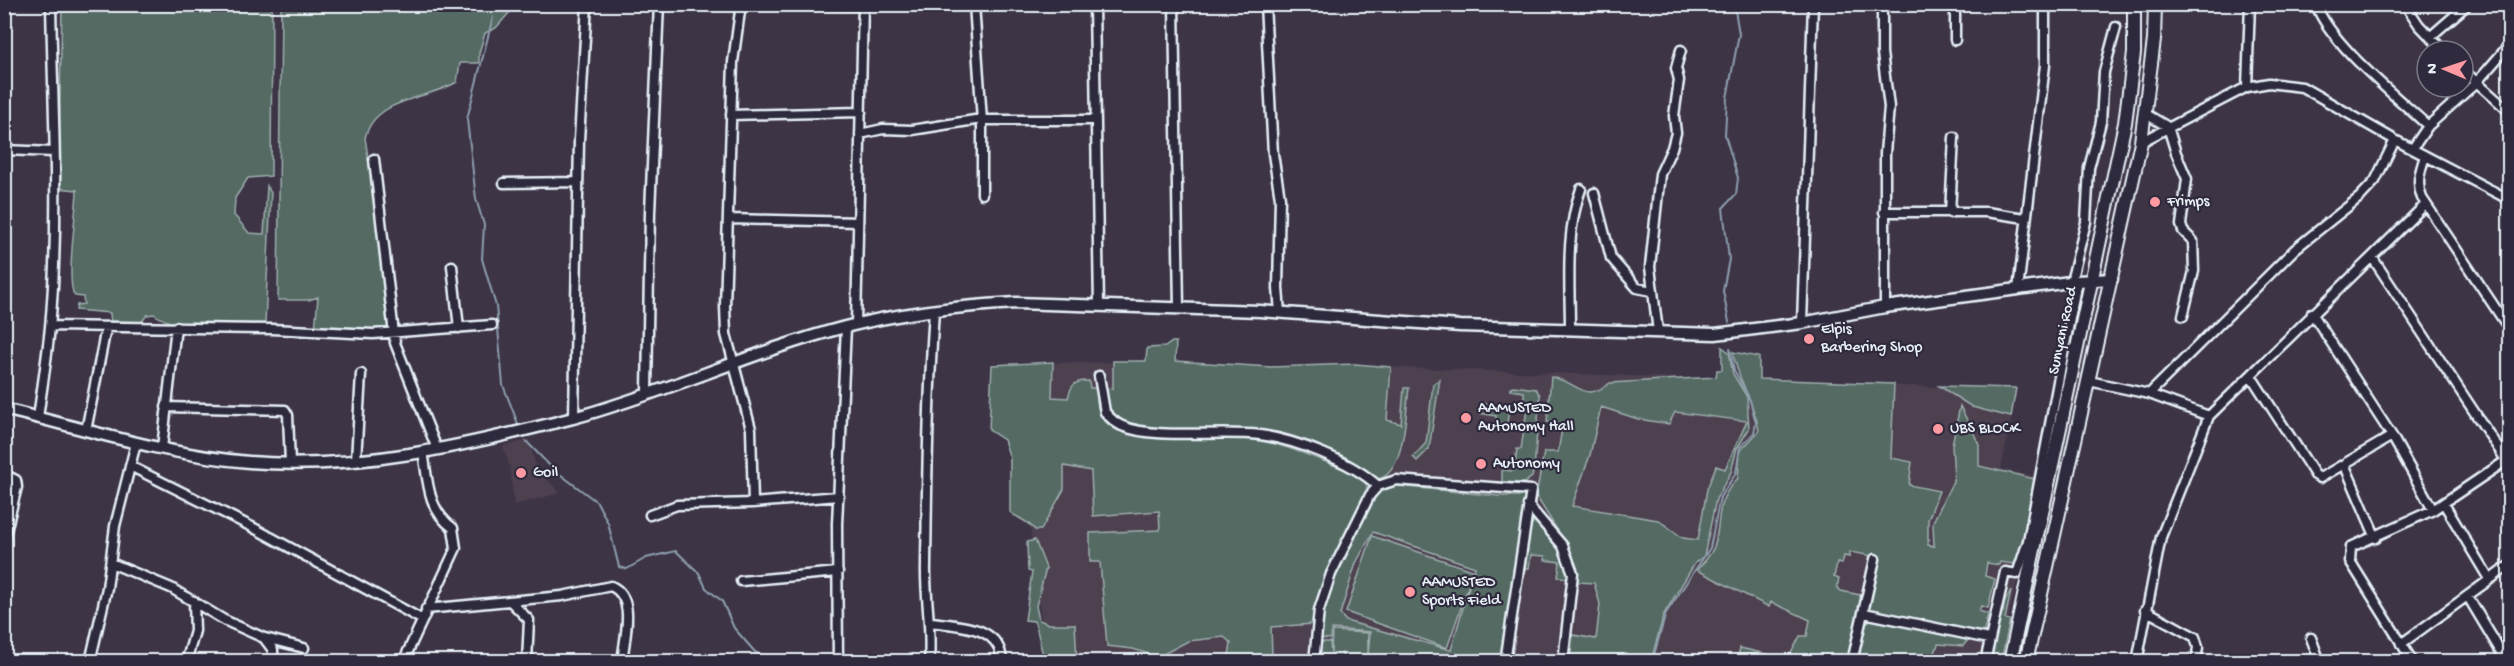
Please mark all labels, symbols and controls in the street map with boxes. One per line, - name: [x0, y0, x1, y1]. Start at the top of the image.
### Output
- north arrow: [2415, 39, 2475, 99]
- text: N: [2424, 62, 2443, 74]
- place label: Frimps: [2166, 193, 2211, 212]
- marker: Frimps: [2148, 195, 2162, 209]
- street label: Sunyani Road: [2045, 284, 2083, 377]
- place label: Elpis Barbering Shop: [1820, 321, 1922, 358]
- marker: Elpis Barbering Shop: [1802, 332, 1816, 346]
- place label: AAMUSTED Autonomy Hall: [1478, 400, 1574, 437]
- marker: AAMUSTED Autonomy Hall: [1459, 411, 1473, 425]
- place label: UBS BLOCK: [1950, 420, 2022, 439]
- marker: UBS BLOCK: [1931, 422, 1945, 436]
- place label: Autonomy: [1493, 455, 1560, 474]
- marker: Autonomy: [1474, 457, 1488, 471]
- place label: Goil: [533, 464, 558, 483]
- marker: Goil: [514, 466, 528, 480]
- place label: AAMUSTED Sports Field: [1422, 574, 1502, 611]
- marker: AAMUSTED Sports Field: [1403, 585, 1417, 599]

